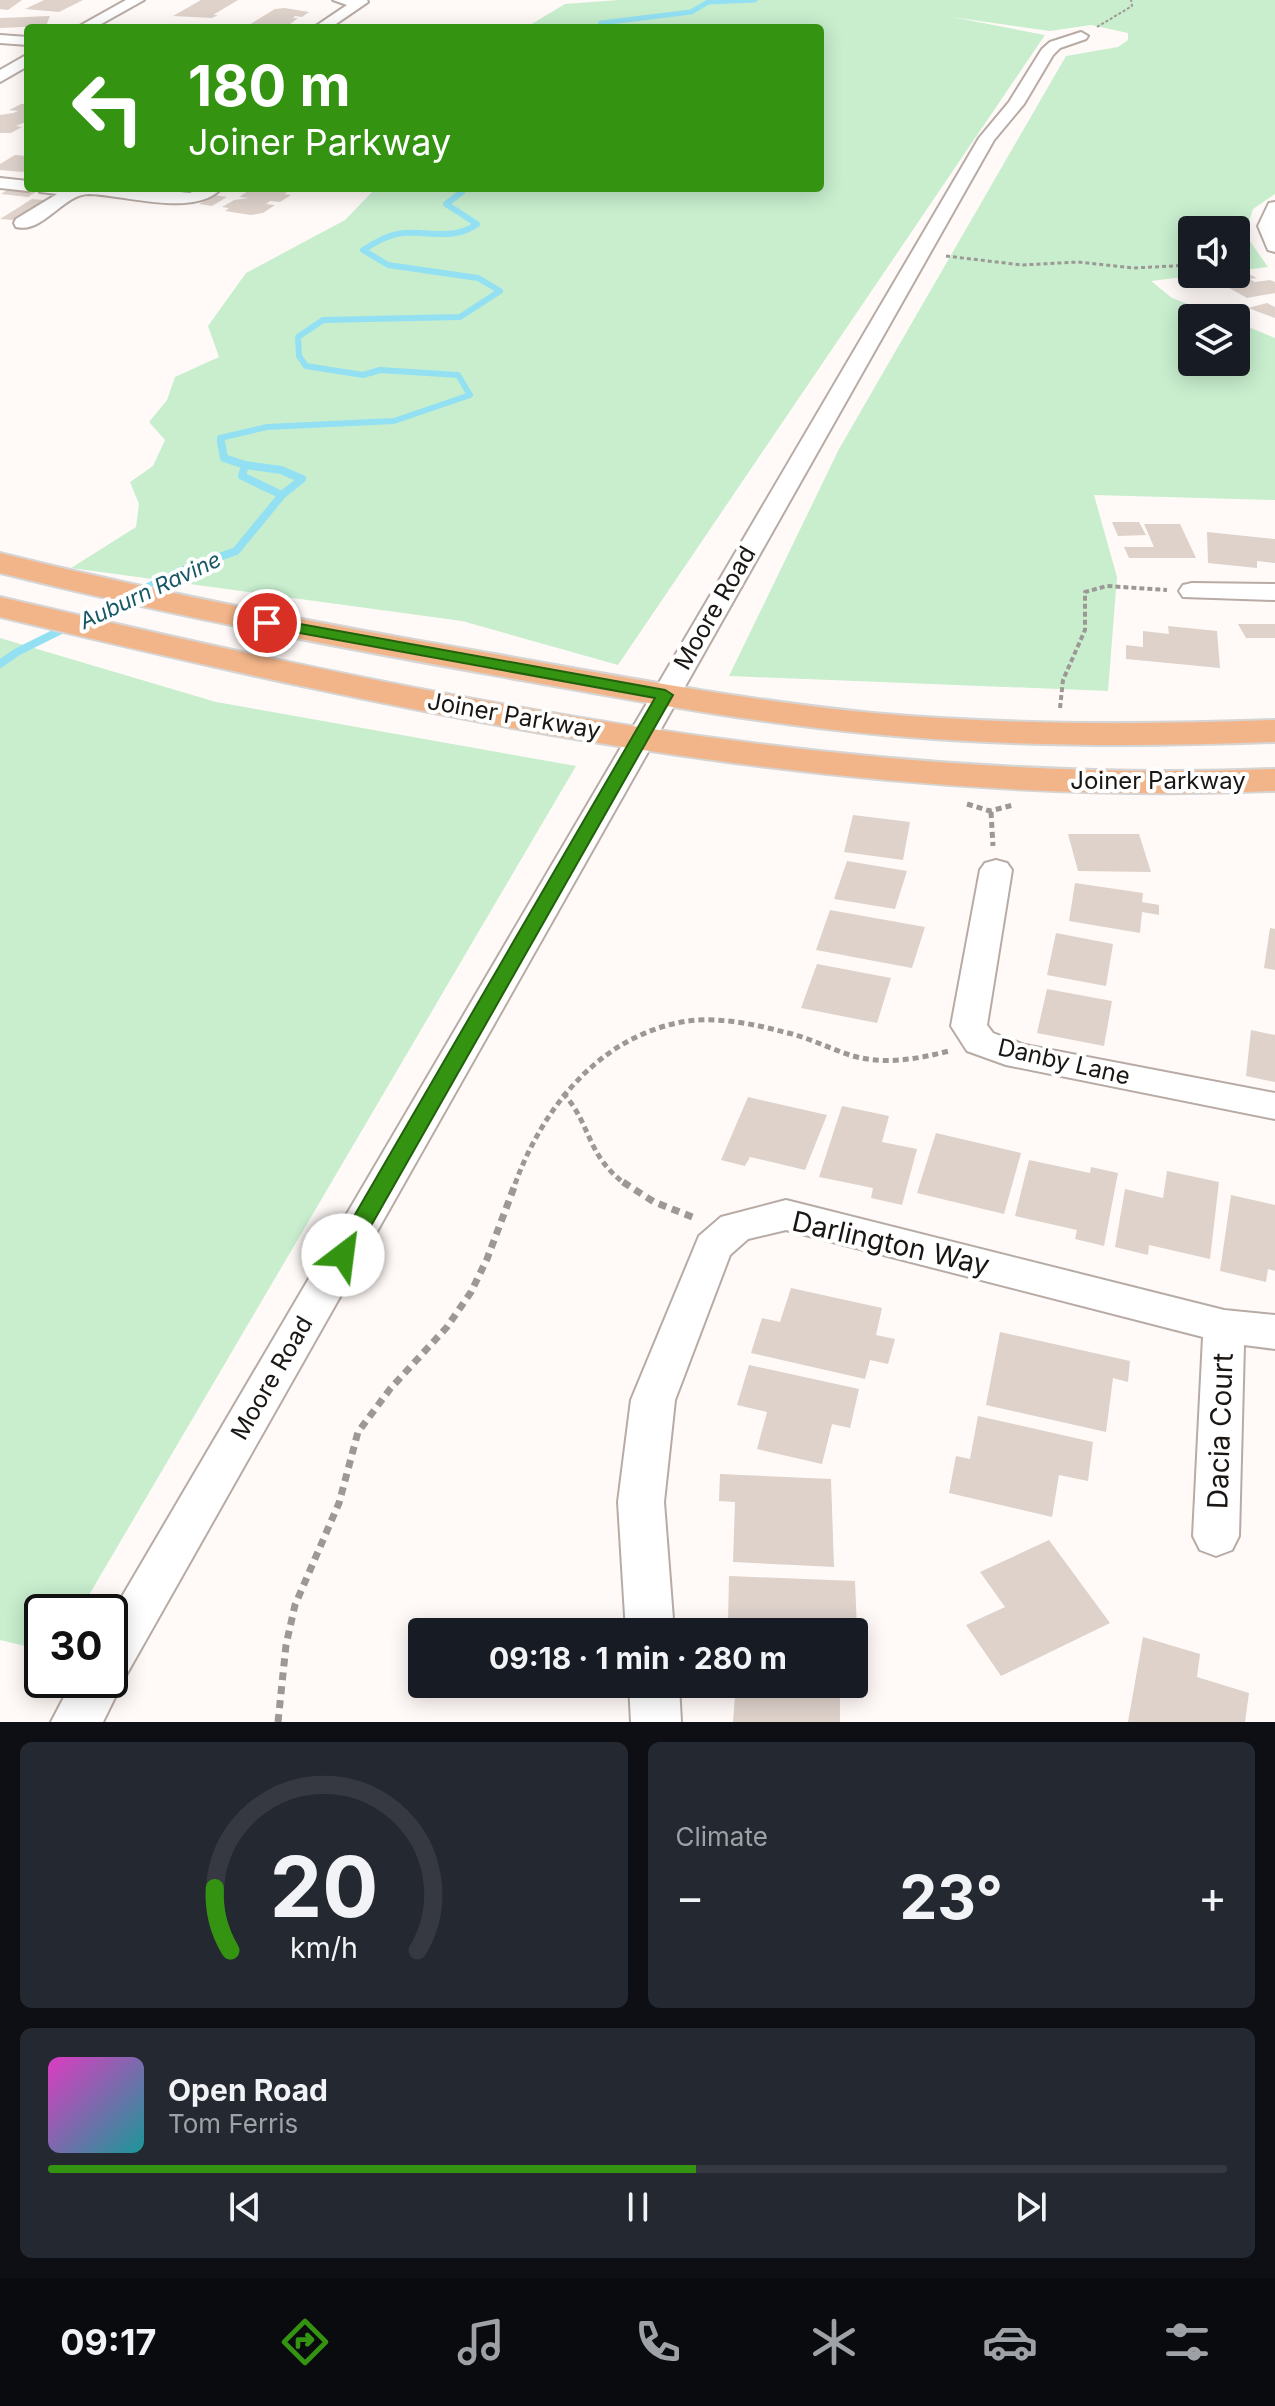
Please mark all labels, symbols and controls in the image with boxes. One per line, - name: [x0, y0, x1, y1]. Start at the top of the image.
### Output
- text: 180 m: [188, 52, 351, 120]
- icon: left: [56, 56, 160, 160]
- text: Joiner Parkway: [188, 120, 451, 164]
- map controls: [1178, 216, 1250, 376]
- button: sound: [1178, 216, 1250, 288]
- button: layers: [1178, 304, 1250, 376]
- street label: Moore Road: [668, 541, 762, 675]
- water label: Auburn Ravine: [74, 546, 225, 635]
- pin: [233, 589, 301, 657]
- icon: arrive: [245, 601, 289, 645]
- street label: Joiner Parkway: [425, 686, 603, 745]
- street label: Joiner Parkway: [1070, 766, 1246, 795]
- street label: Danby Lane: [995, 1032, 1133, 1091]
- street label: Darlington Way: [789, 1204, 993, 1282]
- position arrow: [301, 1213, 385, 1297]
- street label: Moore Road: [225, 1311, 319, 1445]
- street label: Dacia Court: [1200, 1352, 1240, 1510]
- speed limit sign: 30: [24, 1594, 128, 1698]
- text: 09:18 · 1 min · 280 m: [489, 1640, 787, 1676]
- text: Climate: [676, 1821, 768, 1852]
- text: 20: [270, 1836, 378, 1937]
- text: 23°: [899, 1861, 1003, 1933]
- text: −: [676, 1870, 705, 1924]
- text: +: [1198, 1870, 1227, 1924]
- text: km/h: [290, 1930, 358, 1965]
- text: Open Road: [168, 2072, 328, 2108]
- text: Tom Ferris: [168, 2108, 298, 2139]
- icon: previous: [223, 2185, 267, 2229]
- icon: pause: [616, 2185, 660, 2229]
- icon: next: [1009, 2185, 1053, 2229]
- icon: directions: [277, 2314, 333, 2370]
- icon: music: [453, 2314, 509, 2370]
- icon: phone: [630, 2314, 686, 2370]
- icon: climate: [806, 2314, 862, 2370]
- icon: car: [982, 2314, 1038, 2370]
- icon: filters: [1159, 2314, 1215, 2370]
- text: 09:17: [60, 2320, 156, 2364]

